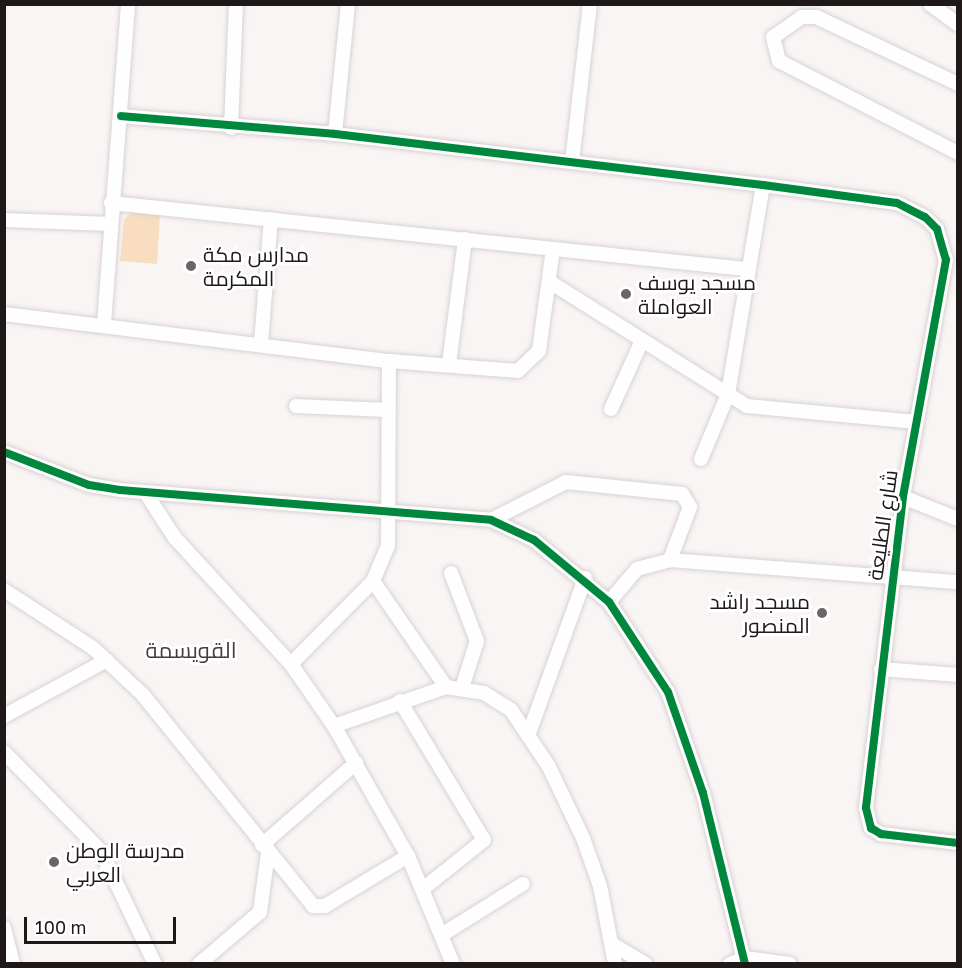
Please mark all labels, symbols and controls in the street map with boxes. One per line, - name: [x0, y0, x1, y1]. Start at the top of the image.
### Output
- place label: مدارس مكة المكرمة: [203, 241, 309, 291]
- marker: مدارس مكة المكرمة: [184, 259, 198, 273]
- place label: مسجد يوسف العواملة: [638, 269, 756, 319]
- marker: مسجد يوسف العواملة: [619, 287, 633, 301]
- street label: شارع الطليعة: [862, 468, 902, 582]
- place label: مسجد راشد المنصور: [710, 588, 810, 638]
- marker: مسجد راشد المنصور: [815, 606, 829, 620]
- district label: القويسمة: [145, 637, 237, 663]
- place label: مدرسة الوطن العربي: [66, 837, 185, 887]
- marker: مدرسة الوطن العربي: [47, 855, 61, 869]
- scale bar: [27, 905, 178, 943]
- text: 100 m: [35, 916, 86, 938]

